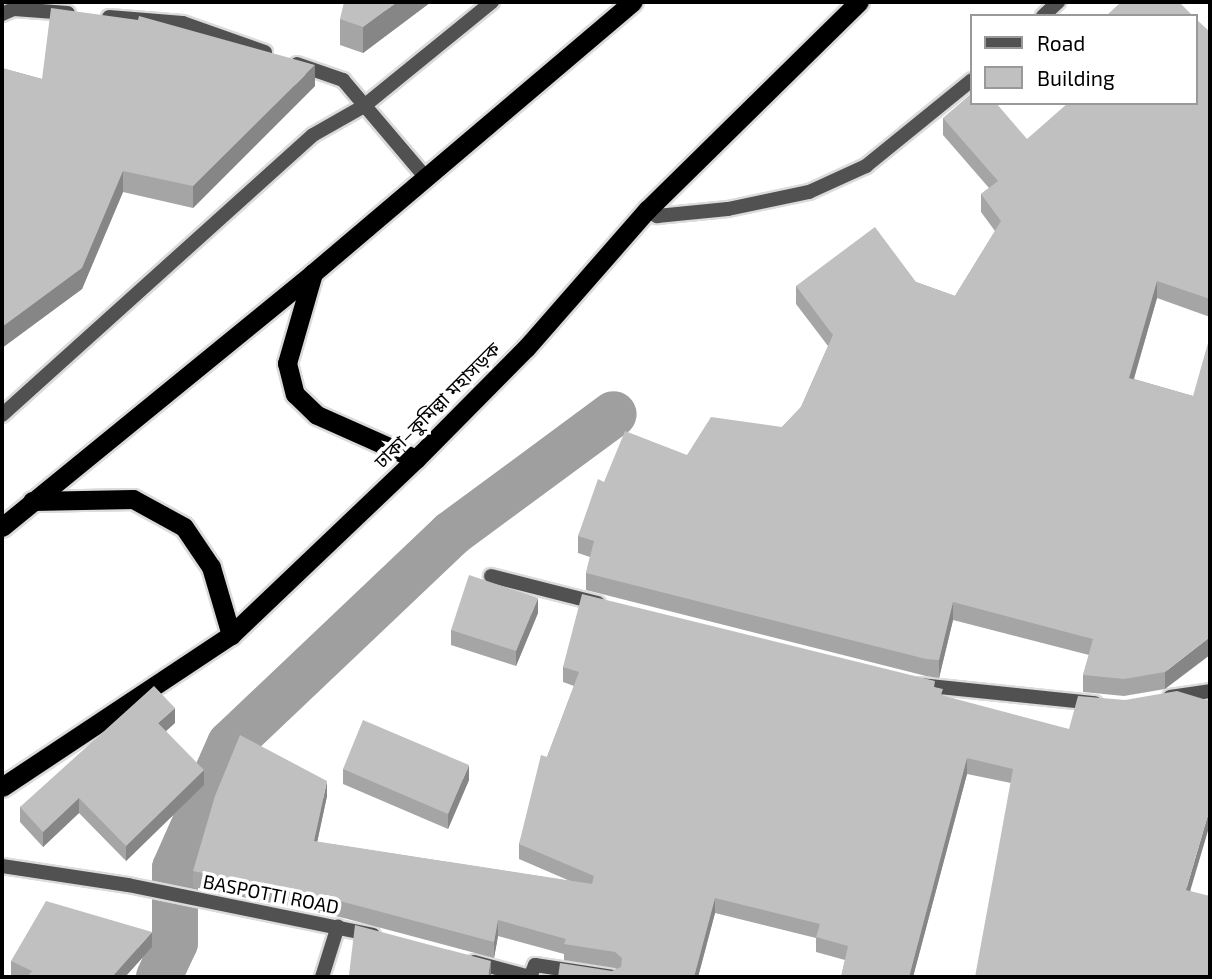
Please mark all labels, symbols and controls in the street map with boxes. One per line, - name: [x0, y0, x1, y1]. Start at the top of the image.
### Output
- legend: [970, 14, 1198, 105]
- text: Road: [1037, 30, 1085, 55]
- text: Building: [1037, 65, 1115, 90]
- street label: ঢাকা–কুমিল্লা মহাসড়ক: [369, 337, 505, 473]
- street label: BASPOTTI ROAD: [201, 870, 341, 918]

